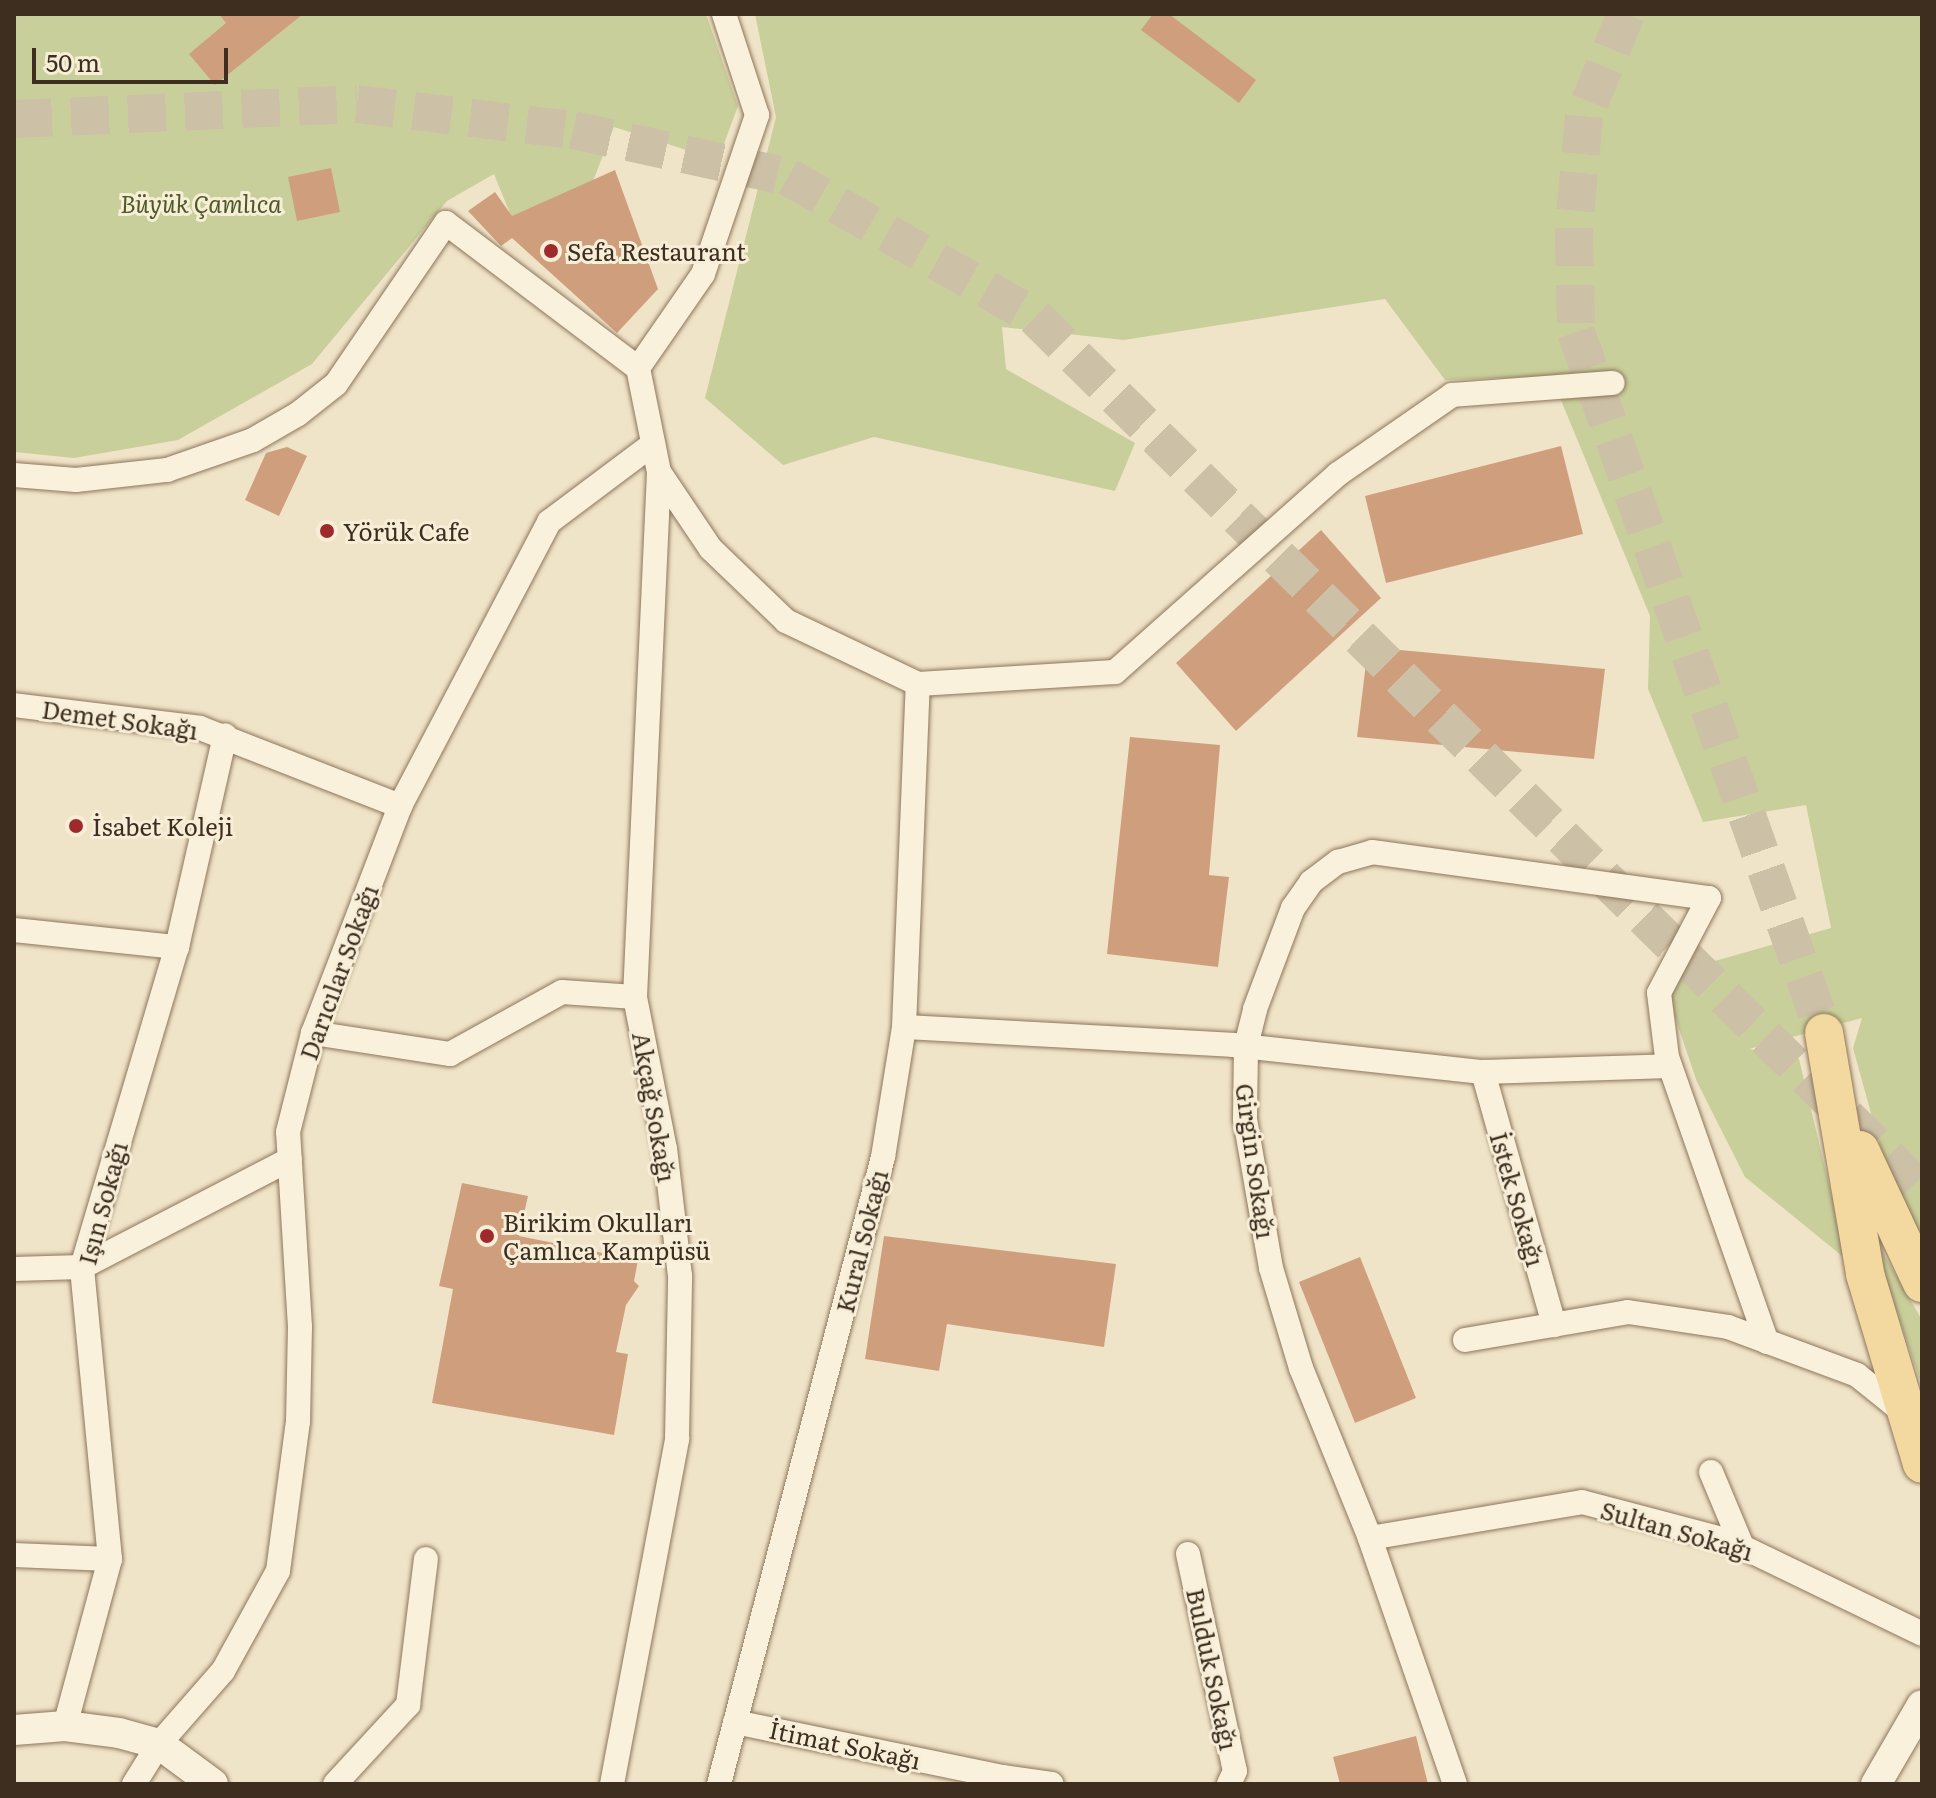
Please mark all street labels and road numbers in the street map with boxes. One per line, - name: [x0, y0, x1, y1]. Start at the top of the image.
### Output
- street label: Demet Sokağı: [40, 694, 200, 744]
- street label: Darıcılar Sokağı: [293, 881, 383, 1063]
- street label: Akçağ Sokağı: [628, 1030, 682, 1184]
- street label: Girgin Sokağı: [1231, 1082, 1281, 1240]
- street label: İstek Sokağı: [1485, 1128, 1551, 1270]
- street label: Işın Sokağı: [72, 1138, 132, 1268]
- street label: Kural Sokağı: [829, 1167, 893, 1315]
- street label: Sultan Sokağı: [1598, 1495, 1756, 1565]
- street label: Bulduk Sokağı: [1182, 1585, 1244, 1753]
- street label: İtimat Sokağı: [767, 1714, 923, 1774]

